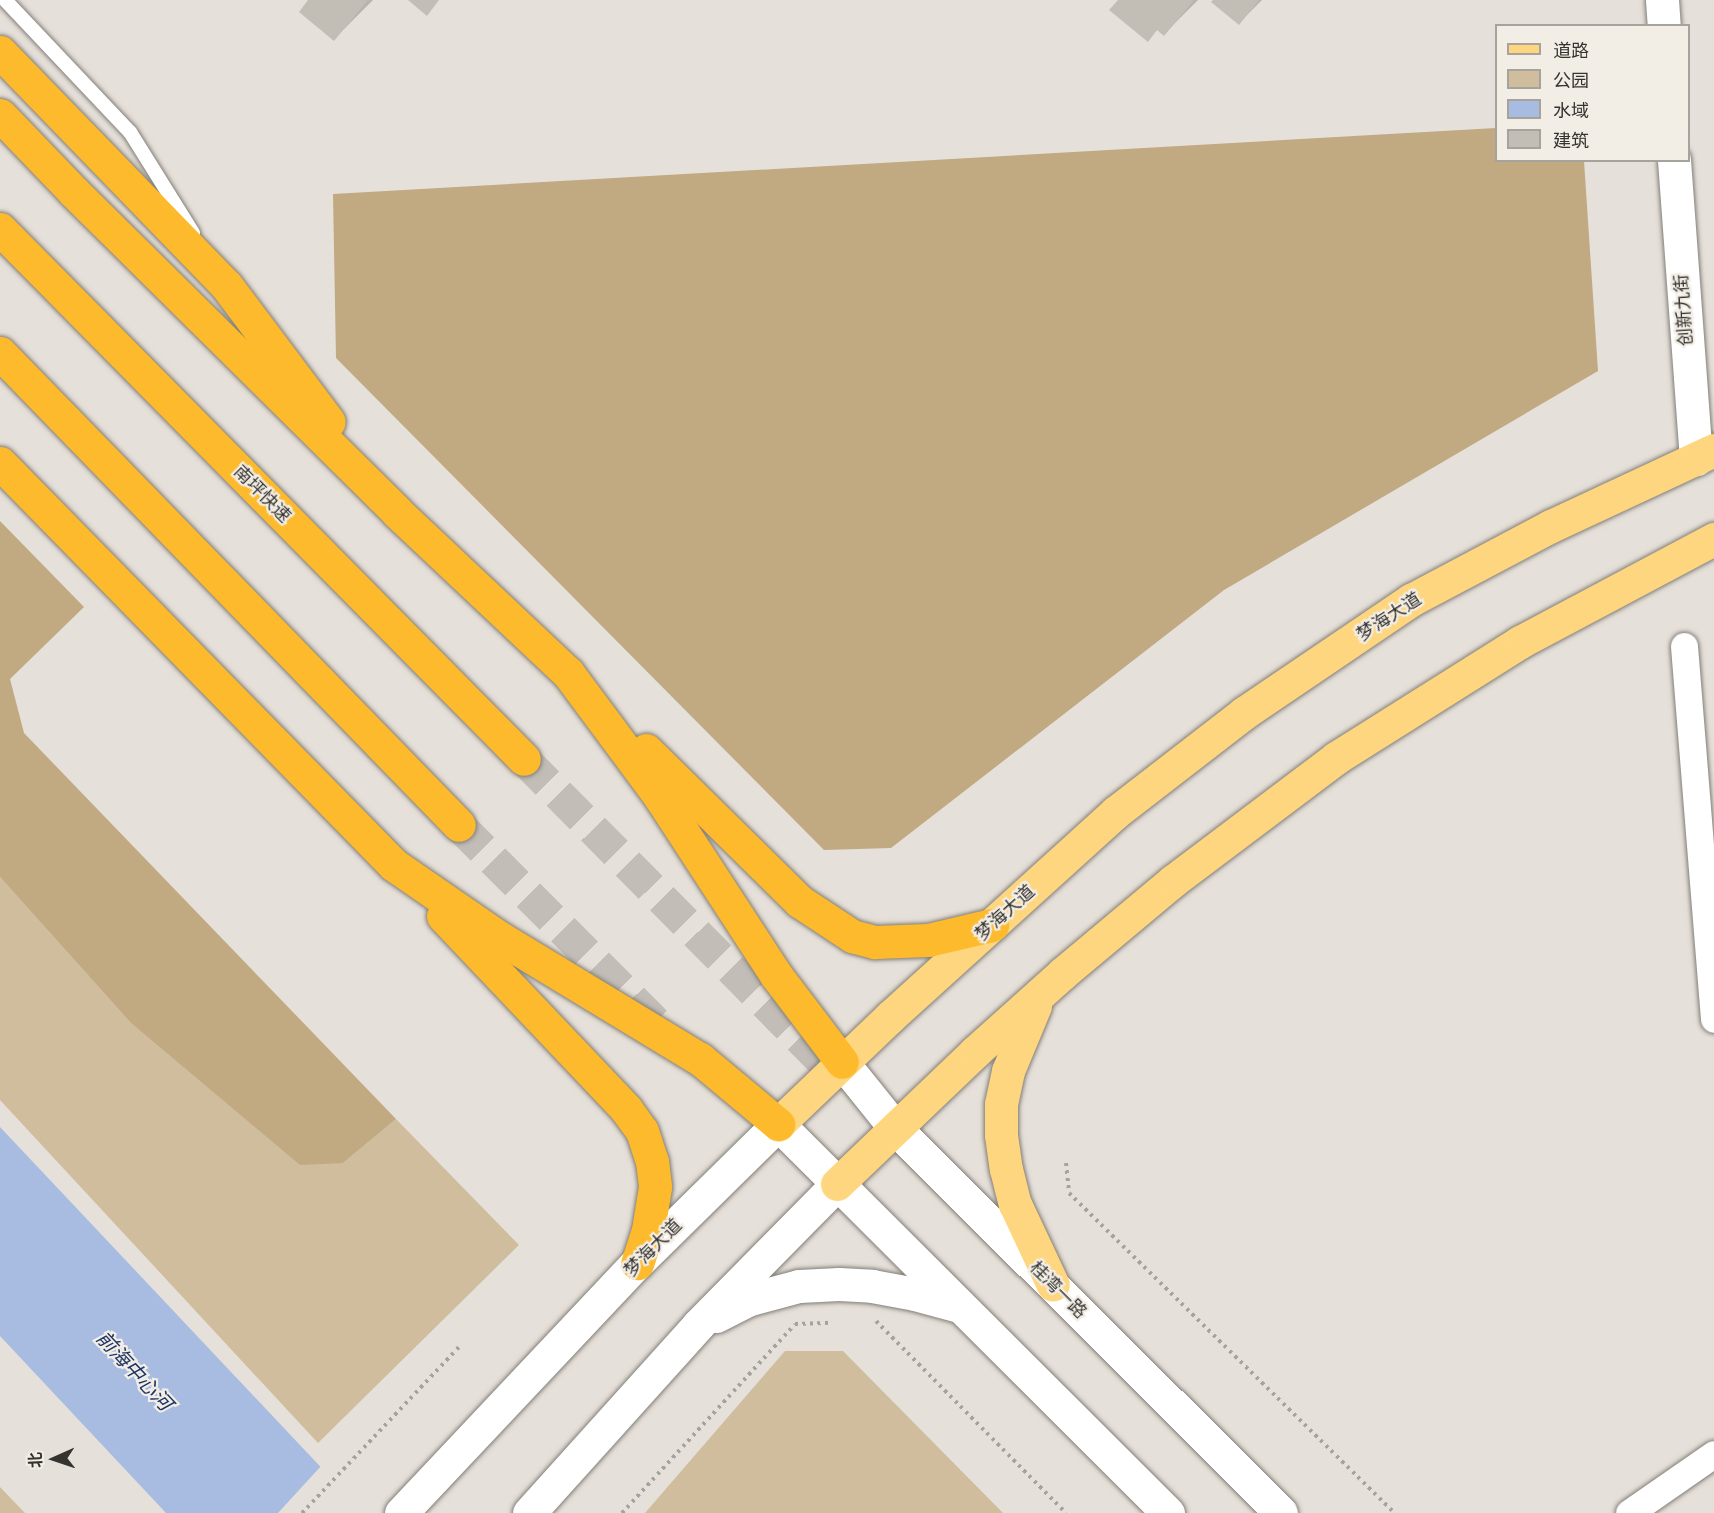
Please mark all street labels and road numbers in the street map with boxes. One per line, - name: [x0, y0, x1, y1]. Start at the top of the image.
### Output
- street label: 创新九街: [1671, 273, 1697, 347]
- street label: 南坪快速: [229, 461, 295, 527]
- street label: 梦海大道: [1353, 588, 1425, 646]
- street label: 梦海大道: [971, 881, 1039, 945]
- street label: 梦海大道: [620, 1215, 686, 1281]
- street label: 桂湾一路: [1025, 1257, 1091, 1323]

